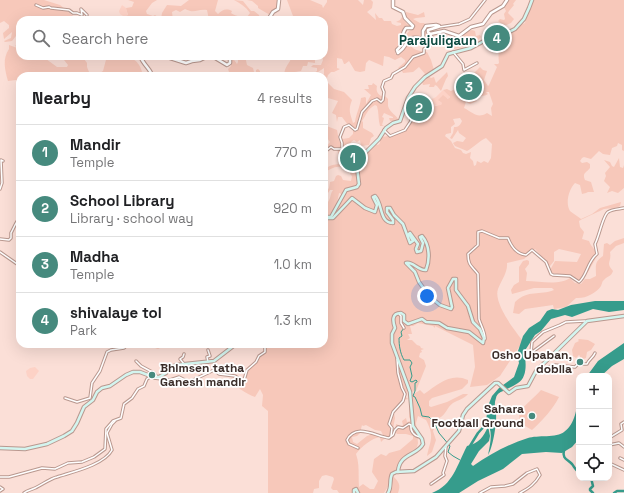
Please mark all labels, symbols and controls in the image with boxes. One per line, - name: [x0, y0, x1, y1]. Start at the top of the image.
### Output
- search box: [16, 16, 328, 60]
- pin: 4: [484, 23, 510, 53]
- icon: search: [30, 27, 52, 49]
- text: Search here: [62, 29, 148, 48]
- district label: Parajuligaun: [399, 32, 477, 49]
- pin: 3: [456, 72, 482, 102]
- text: Nearby: [32, 87, 91, 109]
- text: 4 results: [257, 90, 312, 107]
- pin: 2: [406, 93, 432, 123]
- text: Mandir: [70, 135, 121, 154]
- pin: 1: [340, 143, 366, 173]
- text: 1: [42, 144, 48, 161]
- text: 770 m: [275, 144, 312, 161]
- text: Temple: [70, 154, 114, 171]
- text: School Library: [70, 191, 175, 210]
- text: 2: [41, 200, 49, 217]
- text: 920 m: [273, 200, 312, 217]
- text: Library · school way: [70, 210, 194, 227]
- text: Madha: [70, 247, 119, 266]
- text: 3: [41, 256, 49, 273]
- text: 1.0 km: [274, 256, 312, 273]
- text: Temple: [70, 266, 114, 283]
- your location: [417, 286, 437, 306]
- text: shivalaye tol: [70, 303, 162, 322]
- text: 4: [41, 312, 49, 329]
- text: 1.3 km: [274, 312, 312, 329]
- text: Park: [70, 322, 97, 339]
- place label: Osho Upaban, dobila: [492, 347, 572, 377]
- marker: Osho Upaban, dobila: [575, 357, 585, 367]
- place label: Bhimsen tatha Ganesh mandir: [160, 360, 246, 390]
- marker: Bhimsen tatha Ganesh mandir: [147, 370, 157, 380]
- map controls: [576, 373, 612, 481]
- button: +: [576, 373, 612, 409]
- place label: Sahara Football Ground: [431, 401, 524, 431]
- button: −: [576, 409, 612, 445]
- marker: Sahara Football Ground: [527, 411, 537, 421]
- button: locate: [576, 445, 612, 481]

